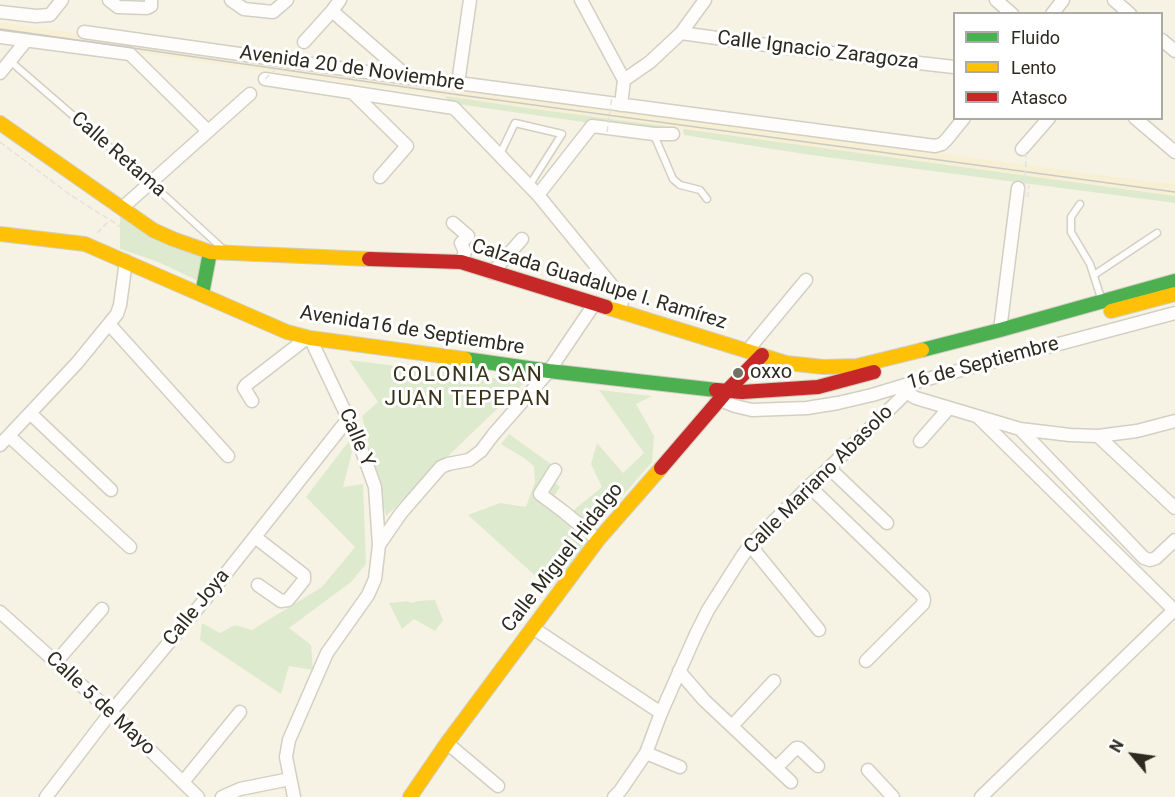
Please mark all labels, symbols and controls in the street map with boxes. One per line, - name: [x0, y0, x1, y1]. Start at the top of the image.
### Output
- legend: [953, 12, 1163, 120]
- street label: Calle Ignacio Zaragoza: [716, 27, 920, 75]
- text: Fluido: [1011, 27, 1060, 48]
- street label: Avenida 20 de Noviembre: [238, 41, 466, 97]
- text: Lento: [1011, 57, 1056, 78]
- text: Atasco: [1011, 87, 1067, 108]
- street label: Calle Retama: [66, 107, 170, 203]
- street label: Calzada Guadalupe I. Ramírez: [469, 235, 729, 335]
- street label: Avenida16 de Septiembre: [298, 301, 526, 361]
- street label: 16 de Septiembre: [905, 332, 1061, 396]
- place label: oxxo: [750, 361, 792, 385]
- district label: COLONIA SAN JUAN TEPEPAN: [384, 363, 552, 413]
- marker: oxxo: [731, 366, 745, 380]
- street label: Calle Mariano Abasolo: [740, 401, 898, 559]
- street label: Calle Y: [333, 405, 379, 471]
- street label: Calle Miguel Hidalgo: [497, 479, 629, 637]
- street label: Calle Joya: [159, 565, 235, 651]
- street label: Calle 5 de Mayo: [40, 647, 160, 761]
- north arrow: [1103, 725, 1163, 785]
- text: N: [1106, 736, 1128, 756]

